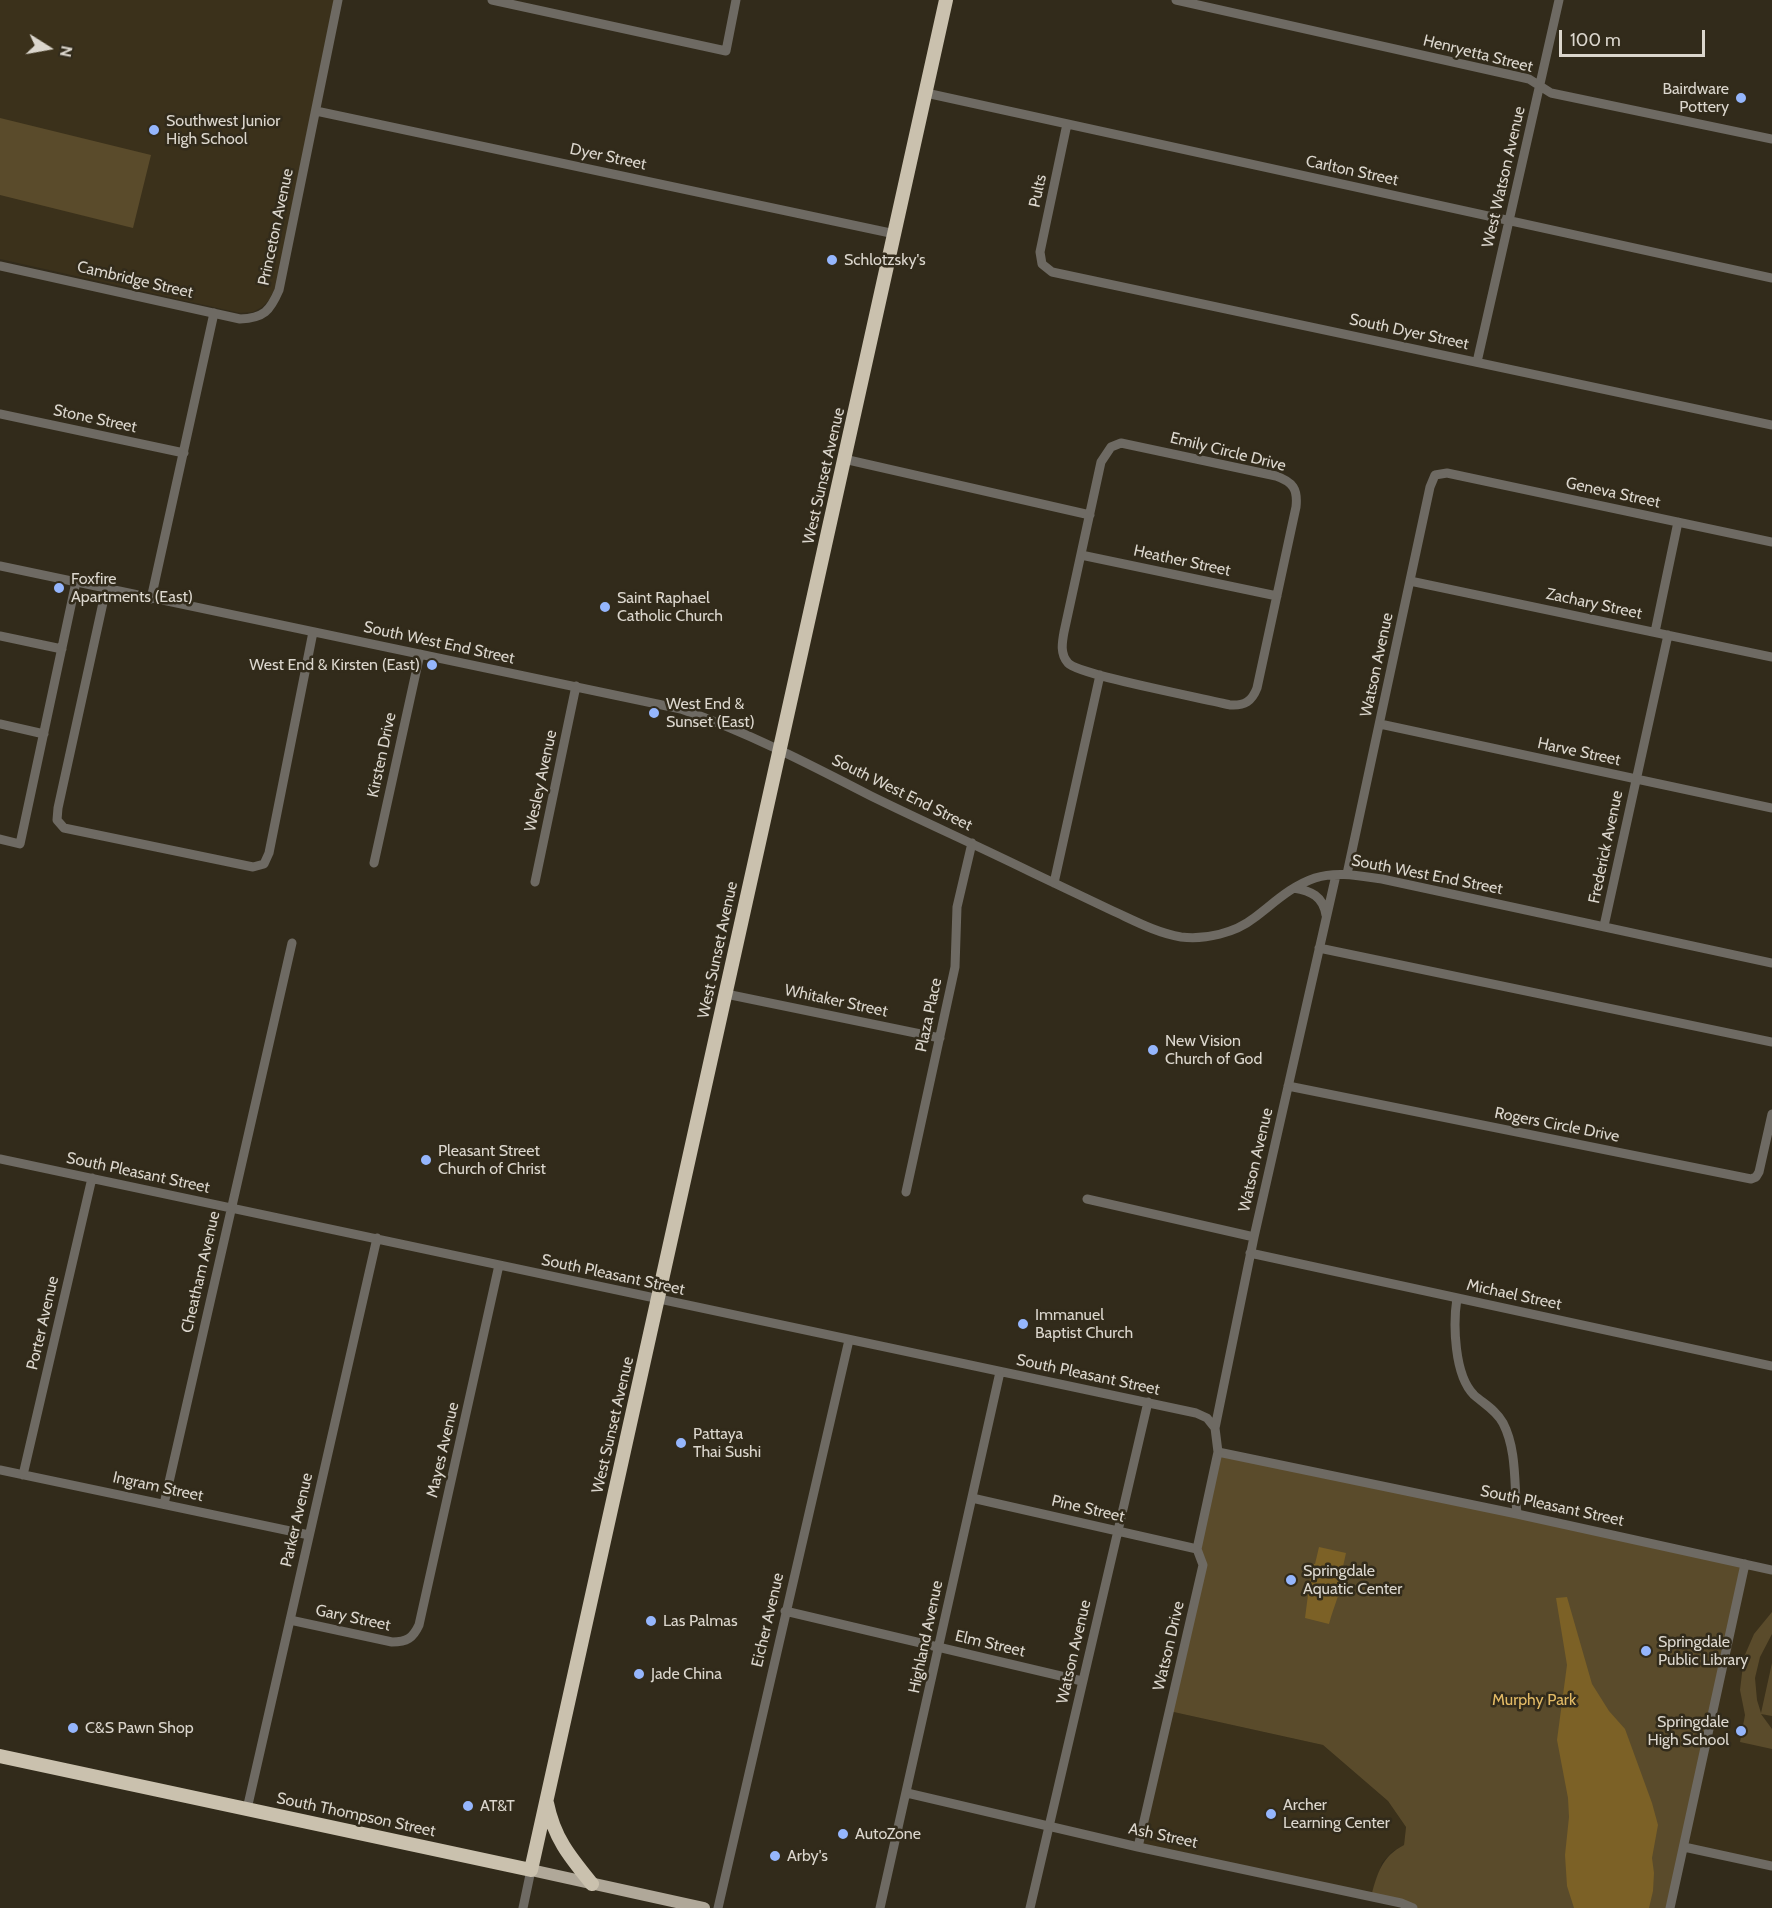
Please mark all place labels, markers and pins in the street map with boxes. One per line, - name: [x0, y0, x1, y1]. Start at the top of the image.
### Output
- place label: Bairdware Pottery: [1662, 79, 1729, 117]
- marker: Bairdware Pottery: [1734, 91, 1748, 105]
- place label: Southwest Junior High School: [166, 111, 280, 149]
- marker: Southwest Junior High School: [147, 123, 161, 137]
- place label: Schlotzsky's: [844, 250, 926, 270]
- marker: Schlotzsky's: [825, 253, 839, 267]
- place label: Foxfire Apartments (East): [71, 569, 193, 607]
- marker: Foxfire Apartments (East): [52, 581, 66, 595]
- place label: Saint Raphael Catholic Church: [617, 588, 723, 626]
- marker: Saint Raphael Catholic Church: [598, 600, 612, 614]
- place label: West End & Kirsten (East): [249, 655, 420, 675]
- marker: West End & Kirsten (East): [425, 658, 439, 672]
- place label: West End & Sunset (East): [666, 694, 755, 732]
- marker: West End & Sunset (East): [647, 706, 661, 720]
- place label: New Vision Church of God: [1165, 1031, 1262, 1069]
- marker: New Vision Church of God: [1146, 1043, 1160, 1057]
- place label: Pleasant Street Church of Christ: [438, 1141, 546, 1179]
- marker: Pleasant Street Church of Christ: [419, 1153, 433, 1167]
- place label: Immanuel Baptist Church: [1035, 1305, 1133, 1343]
- marker: Immanuel Baptist Church: [1016, 1317, 1030, 1331]
- place label: Pattaya Thai Sushi: [693, 1424, 761, 1462]
- marker: Pattaya Thai Sushi: [674, 1436, 688, 1450]
- place label: Springdale Aquatic Center: [1303, 1561, 1402, 1599]
- marker: Springdale Aquatic Center: [1284, 1573, 1298, 1587]
- place label: Las Palmas: [663, 1611, 738, 1631]
- marker: Las Palmas: [644, 1614, 658, 1628]
- place label: Springdale Public Library: [1658, 1632, 1748, 1670]
- marker: Springdale Public Library: [1639, 1644, 1653, 1658]
- place label: Jade China: [651, 1664, 722, 1684]
- marker: Jade China: [632, 1667, 646, 1681]
- place label: Springdale High School: [1648, 1712, 1729, 1750]
- place label: C&S Pawn Shop: [85, 1718, 194, 1738]
- marker: C&S Pawn Shop: [66, 1721, 80, 1735]
- marker: Springdale High School: [1734, 1724, 1748, 1738]
- place label: Archer Learning Center: [1283, 1795, 1390, 1833]
- place label: AT&T: [480, 1796, 515, 1816]
- marker: AT&T: [461, 1799, 475, 1813]
- marker: Archer Learning Center: [1264, 1807, 1278, 1821]
- place label: AutoZone: [855, 1824, 921, 1844]
- marker: AutoZone: [836, 1827, 850, 1841]
- place label: Arby's: [787, 1846, 828, 1866]
- marker: Arby's: [768, 1849, 782, 1863]

